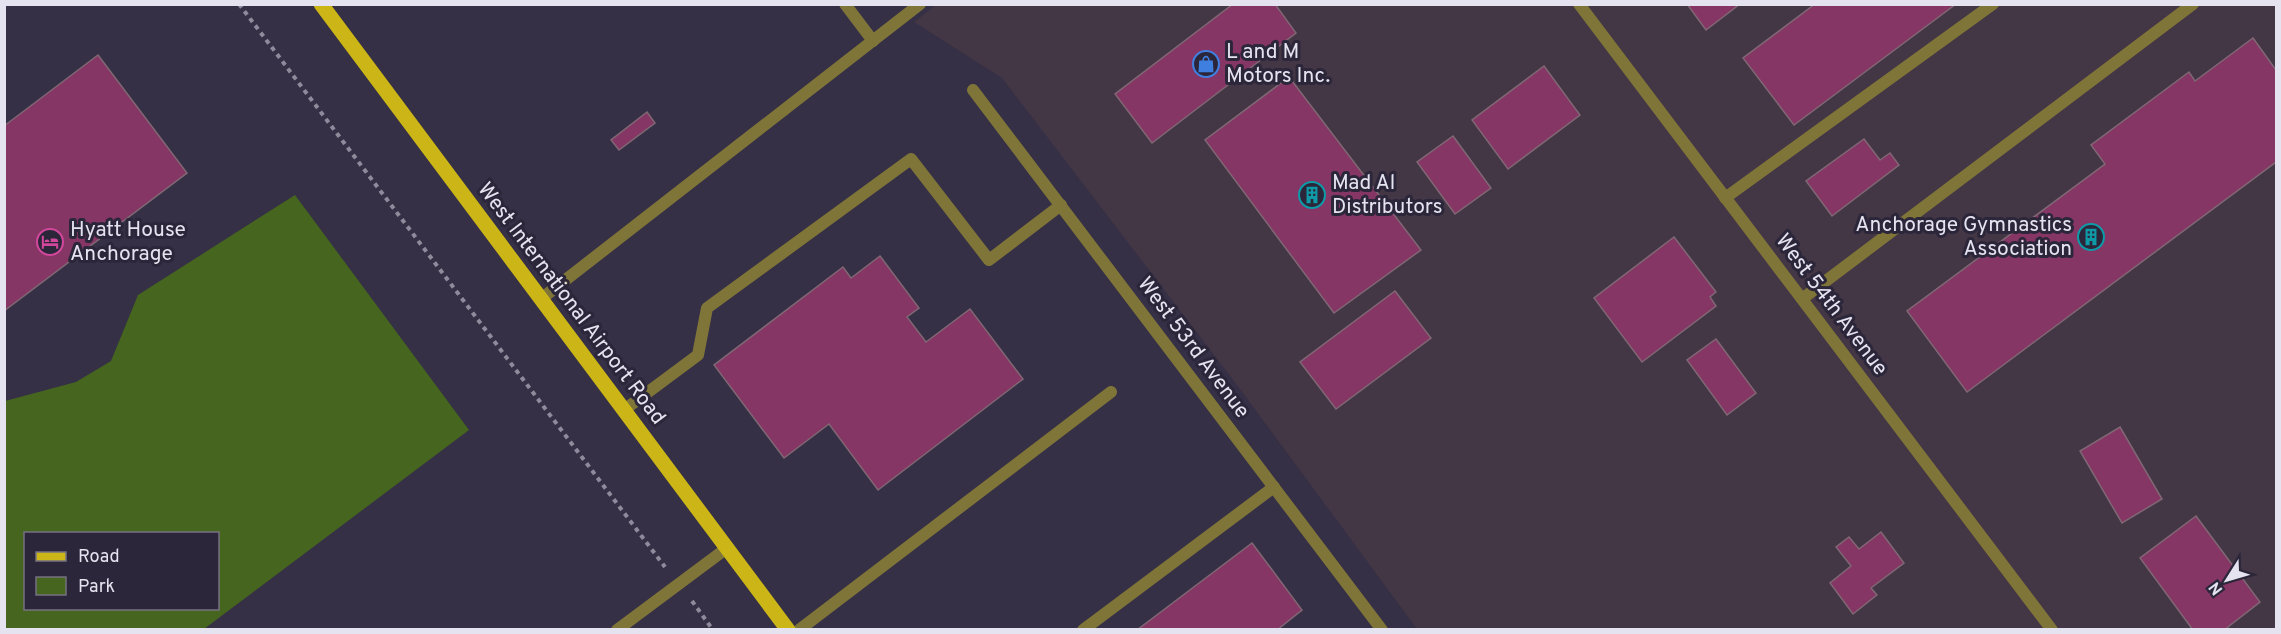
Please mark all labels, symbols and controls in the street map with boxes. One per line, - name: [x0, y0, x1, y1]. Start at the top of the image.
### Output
- place label: L and M Motors Inc.: [1226, 39, 1330, 90]
- shop icon: L and M Motors Inc.: [1191, 49, 1221, 79]
- place label: Mad Al Distributors: [1332, 170, 1443, 221]
- street label: West International Airport Road: [471, 177, 671, 431]
- building icon: Mad Al Distributors: [1297, 180, 1327, 210]
- place label: Anchorage Gymnastics Association: [1855, 212, 2072, 263]
- place label: Hyatt House Anchorage: [70, 217, 186, 268]
- building icon: Anchorage Gymnastics Association: [2076, 222, 2106, 252]
- hotel icon: Hyatt House Anchorage: [35, 227, 65, 257]
- street label: West 54th Avenue: [1769, 229, 1893, 381]
- street label: West 53rd Avenue: [1131, 272, 1255, 424]
- legend: [24, 532, 219, 610]
- text: Road: [78, 546, 120, 569]
- north arrow: [2197, 550, 2257, 610]
- text: Park: [78, 576, 115, 599]
- text: N: [2205, 577, 2228, 598]

